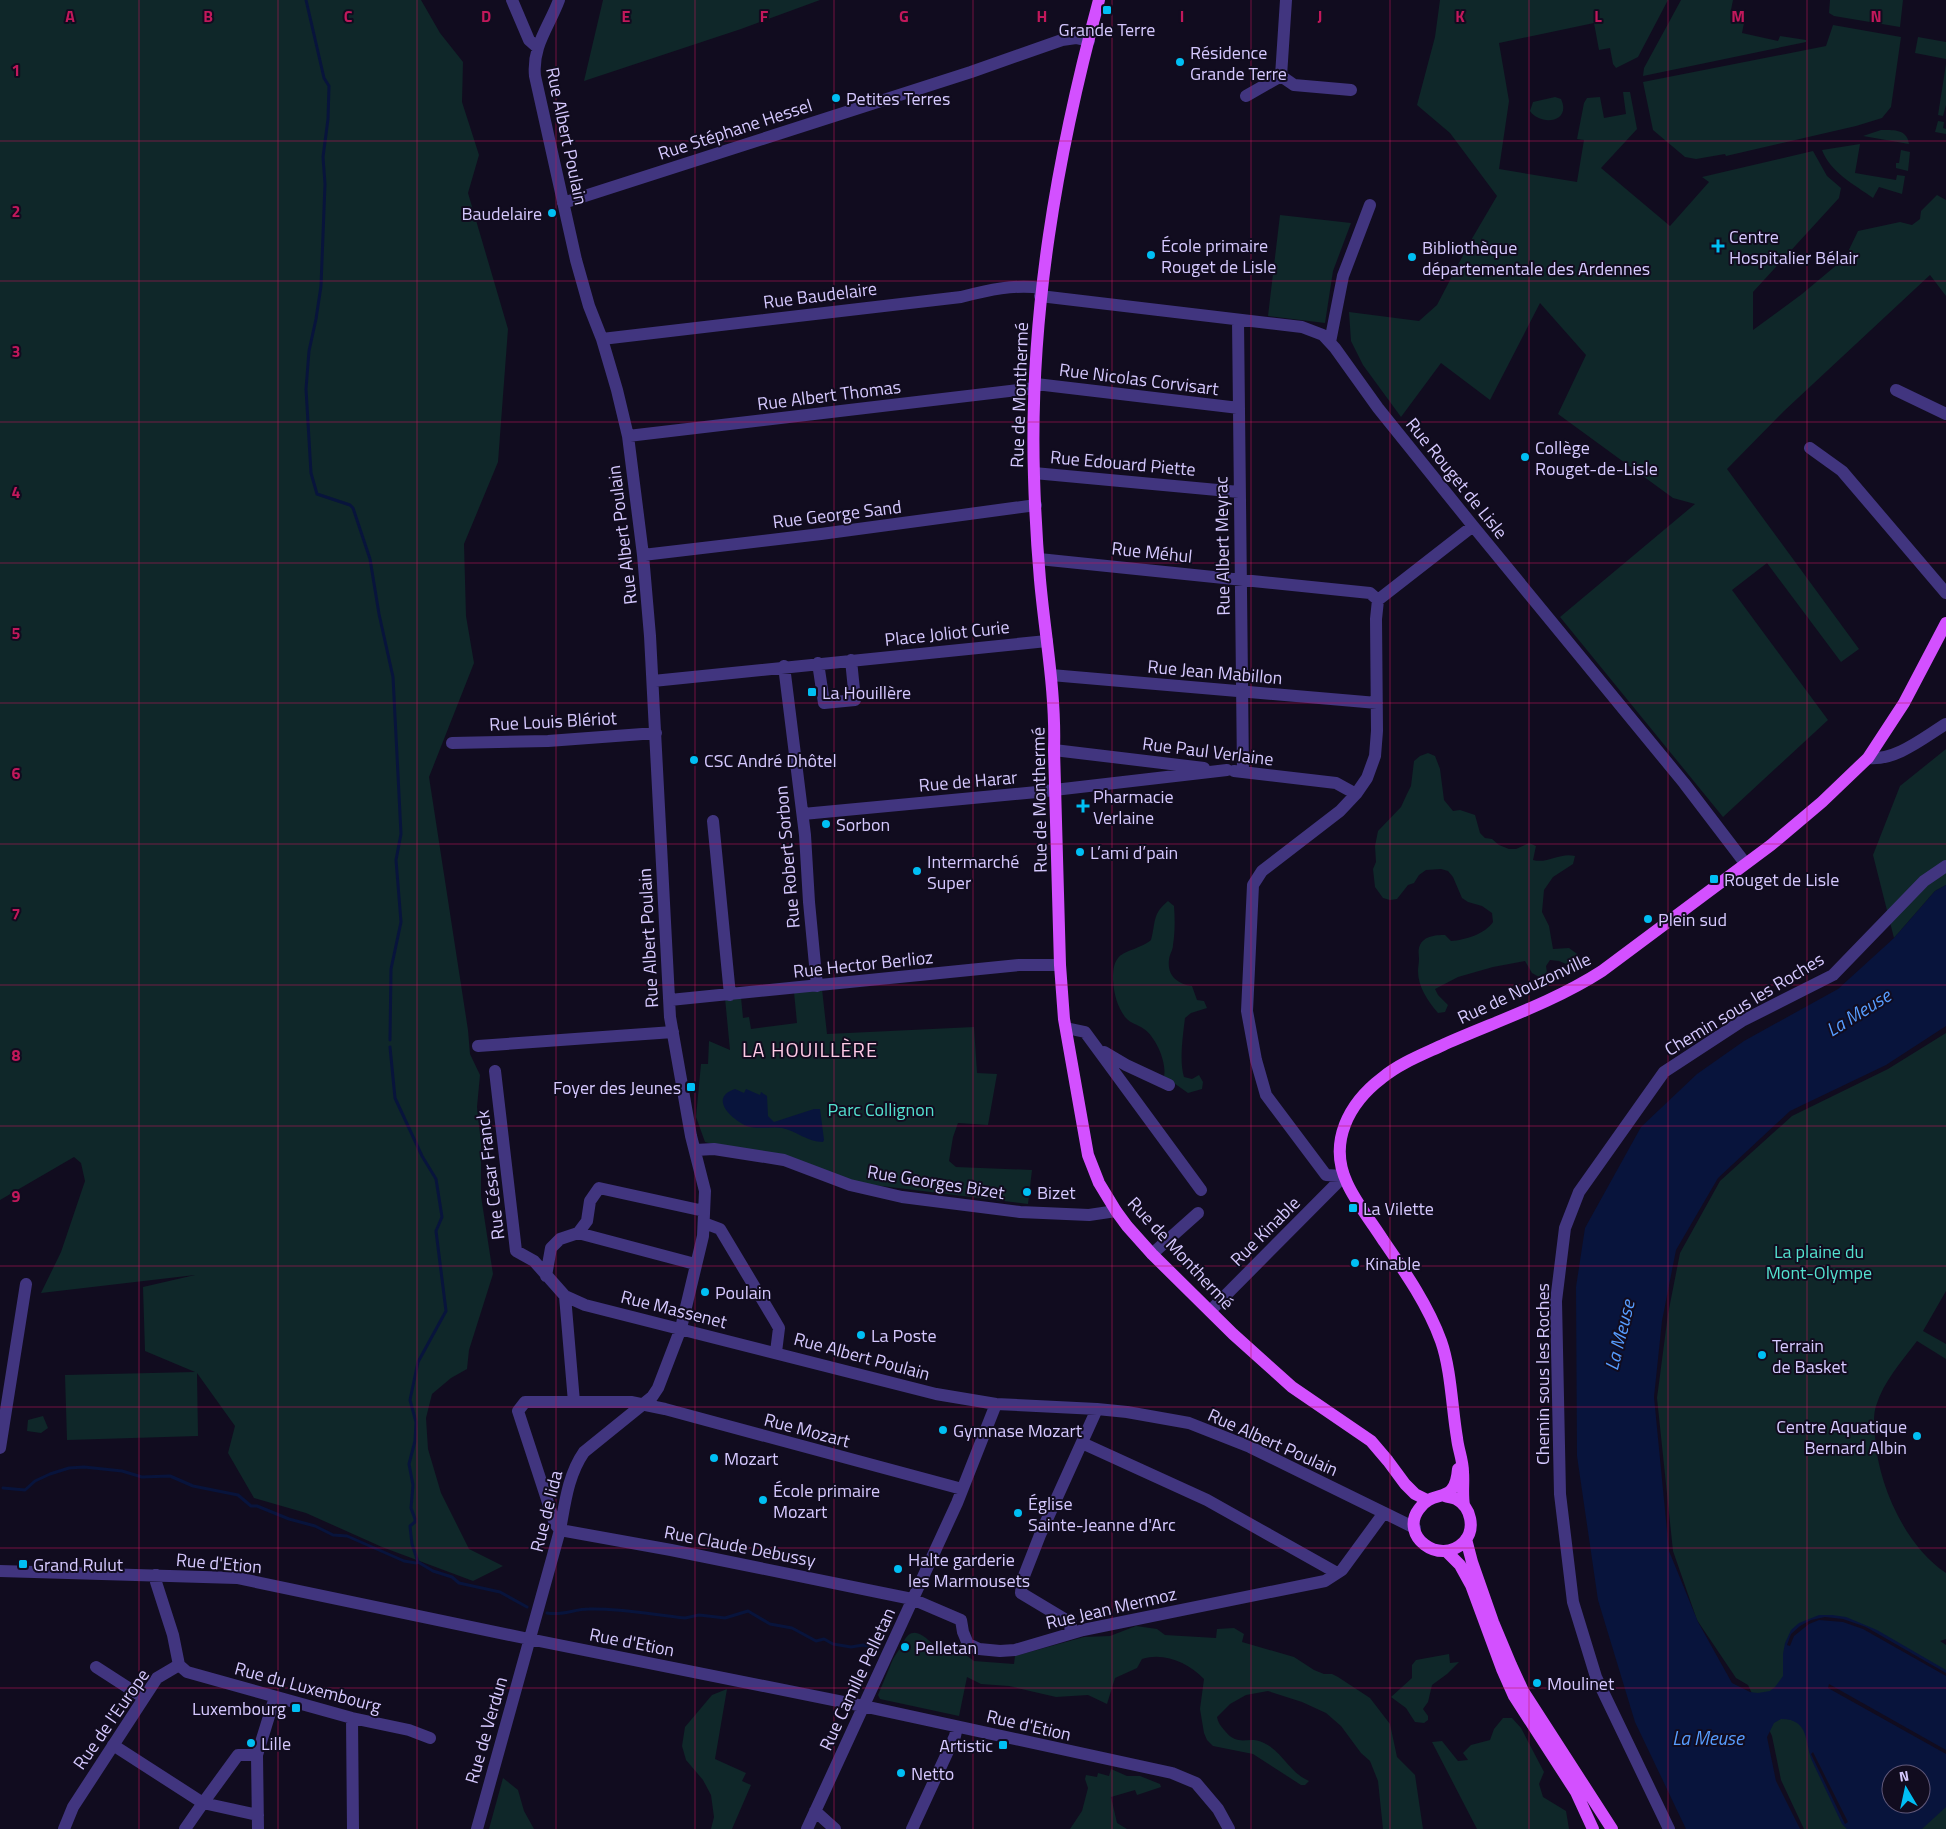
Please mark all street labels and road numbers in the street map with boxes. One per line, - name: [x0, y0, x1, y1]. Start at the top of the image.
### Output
- street label: Rue Albert Poulain: [539, 65, 595, 207]
- street label: Rue Stéphane Hessel: [654, 91, 816, 167]
- street label: Rue Baudelaire: [762, 275, 878, 315]
- street label: Rue de Monthermé: [1003, 322, 1035, 468]
- street label: Rue Nicolas Corvisart: [1058, 356, 1221, 402]
- street label: Rue Albert Thomas: [756, 373, 902, 417]
- street label: Rue Rouget de Lisle: [1400, 412, 1514, 544]
- street label: Rue Edouard Piette: [1049, 443, 1197, 483]
- street label: Rue Albert Poulain: [600, 464, 644, 606]
- street label: Rue Albert Meyrac: [1207, 476, 1237, 616]
- street label: Rue George Sand: [771, 493, 903, 535]
- street label: Rue Méhul: [1110, 534, 1194, 570]
- street label: Place Joliot Curie: [883, 613, 1011, 653]
- street label: Rue Jean Mabillon: [1146, 653, 1284, 691]
- street label: Rue Louis Blériot: [488, 704, 618, 738]
- street label: Rue de Monthermé: [1024, 727, 1054, 873]
- street label: Rue Paul Verlaine: [1141, 730, 1275, 772]
- street label: Rue de Harar: [918, 763, 1018, 799]
- street label: Rue Robert Sorbon: [767, 784, 807, 930]
- street label: Rue Albert Poulain: [631, 867, 665, 1009]
- street label: Rue Hector Berlioz: [792, 943, 934, 985]
- street label: Rue de Nouzonville: [1453, 945, 1595, 1031]
- street label: Chemin sous les Roches: [1659, 946, 1829, 1062]
- street label: Rue César Franck: [469, 1108, 511, 1241]
- street label: Rue Georges Bizet: [865, 1158, 1007, 1206]
- street label: Rue de Monthermé: [1121, 1190, 1241, 1316]
- street label: Rue Kinable: [1224, 1190, 1306, 1272]
- street label: Rue Massenet: [618, 1283, 731, 1335]
- street label: Chemin sous les Roches: [1529, 1283, 1556, 1465]
- street label: Rue Albert Poulain: [791, 1325, 933, 1387]
- street label: Rue Albert Poulain: [1204, 1401, 1342, 1483]
- street label: Rue Mozart: [761, 1406, 854, 1455]
- street label: Rue de Iida: [523, 1467, 569, 1555]
- street label: Rue Claude Debussy: [662, 1518, 818, 1574]
- street label: Rue d'Etion: [175, 1546, 263, 1580]
- street label: Rue Jean Mermoz: [1043, 1580, 1179, 1636]
- street label: Rue Camille Pelletan: [812, 1603, 902, 1755]
- street label: Rue d'Etion: [587, 1621, 677, 1663]
- street label: Rue du Luxembourg: [232, 1657, 384, 1717]
- street label: Rue de l'Europe: [66, 1663, 156, 1775]
- street label: Rue de Verdun: [458, 1673, 514, 1787]
- street label: Rue d'Etion: [984, 1702, 1074, 1748]

